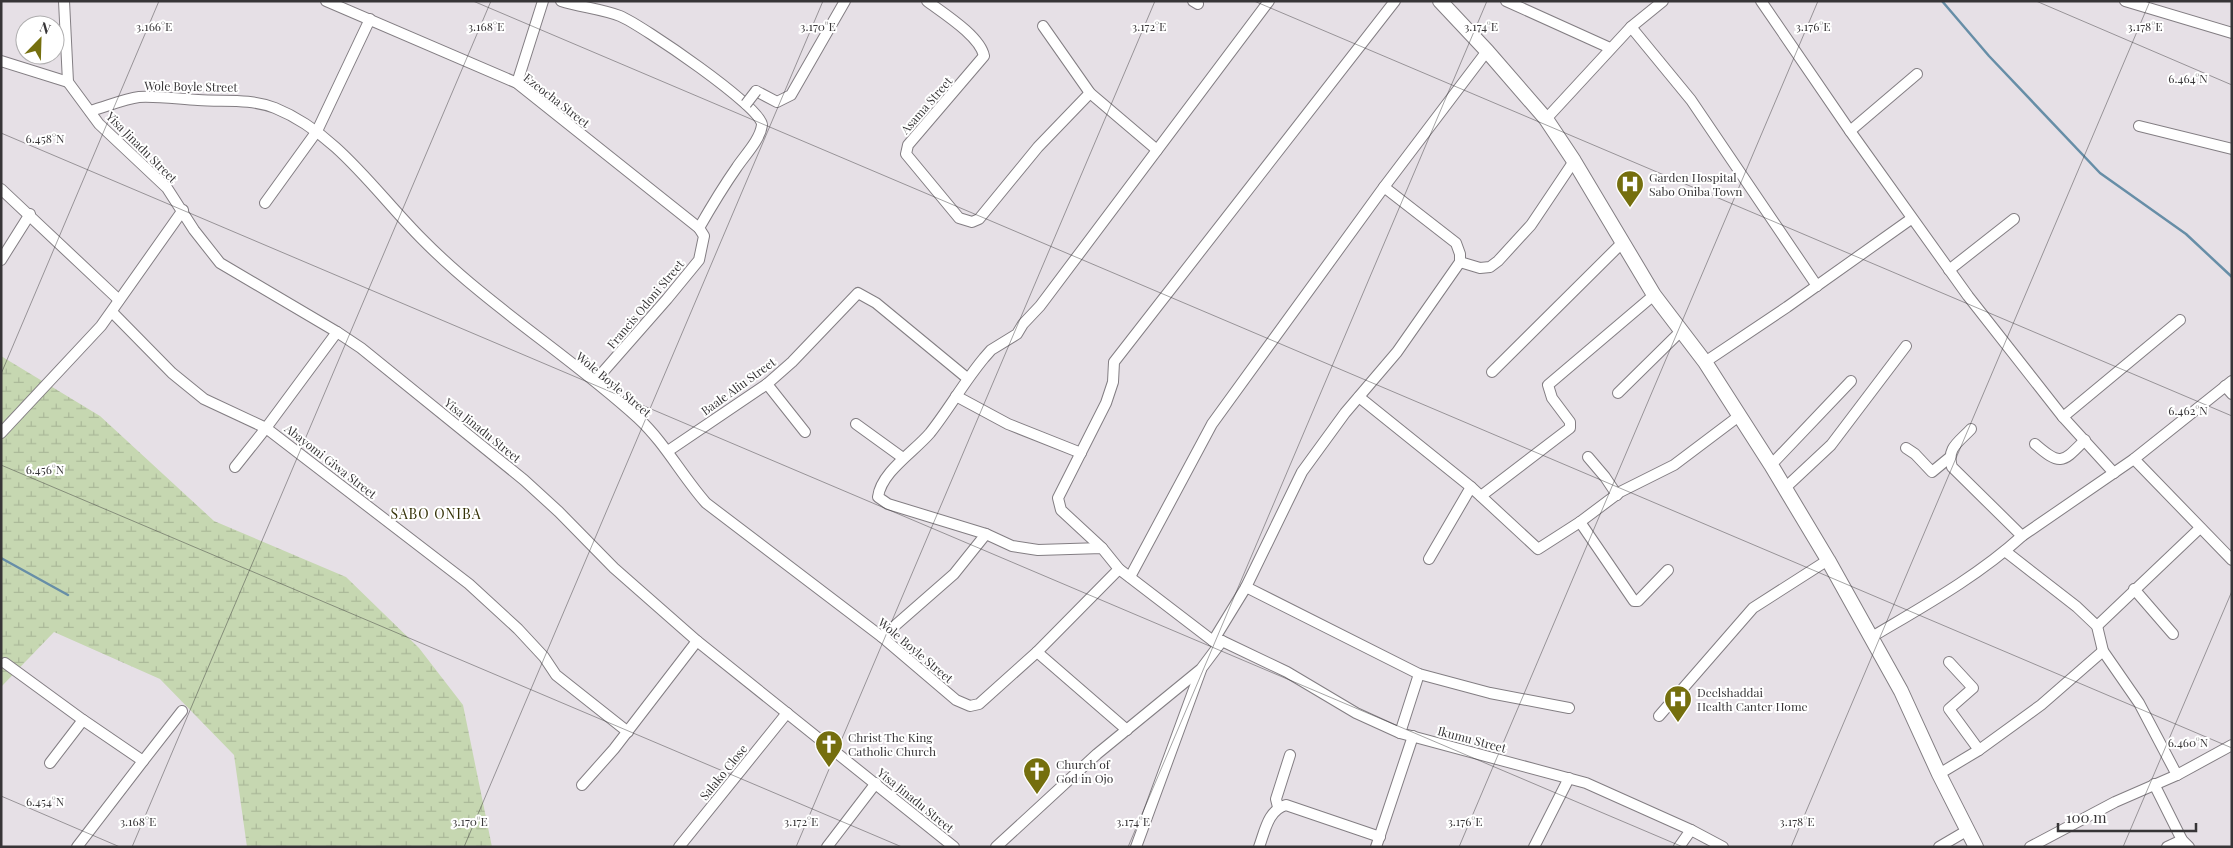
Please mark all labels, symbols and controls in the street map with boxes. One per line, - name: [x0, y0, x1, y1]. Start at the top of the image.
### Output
- north arrow: [15, 15, 65, 65]
- text: N: [37, 17, 54, 38]
- text: 3.166°E: [136, 18, 172, 34]
- text: 3.168°E: [468, 18, 504, 34]
- text: 3.170°E: [800, 18, 836, 34]
- text: 3.172°E: [1132, 18, 1166, 34]
- text: 3.174°E: [1464, 18, 1498, 34]
- text: 3.176°E: [1795, 18, 1831, 34]
- text: 3.178°E: [2127, 18, 2163, 34]
- street label: Ezeocha Street: [521, 69, 594, 131]
- text: 6.464°N: [2168, 70, 2208, 86]
- street label: Asama Street: [896, 73, 956, 138]
- street label: Wole Boyle Street: [143, 77, 238, 95]
- street label: Yisa Jinadu Street: [102, 107, 181, 186]
- text: 6.458°N: [26, 130, 65, 146]
- hospital icon: Garden Hospital Sabo Oniba Town: [1615, 169, 1645, 208]
- place label: Garden Hospital Sabo Oniba Town: [1649, 169, 1742, 199]
- street label: Francis Odoni Street: [603, 256, 687, 352]
- street label: Wole Boyle Street: [572, 347, 655, 421]
- street label: Baale Aliu Street: [698, 353, 779, 418]
- street label: Yisa Jinadu Street: [441, 394, 525, 466]
- text: 6.462°N: [2168, 402, 2208, 418]
- street label: Abayomi Giwa Street: [281, 420, 381, 502]
- text: 6.456°N: [26, 461, 65, 477]
- district label: SABO ONIBA: [391, 504, 481, 523]
- street label: Wole Boyle Street: [874, 613, 957, 687]
- hospital icon: Deelshaddai Health Canter Home: [1663, 684, 1693, 723]
- place label: Deelshaddai Health Canter Home: [1697, 684, 1808, 714]
- street label: Ikumu Street: [1436, 722, 1509, 756]
- church icon: Christ The King Catholic Church: [814, 729, 844, 768]
- place label: Christ The King Catholic Church: [848, 729, 936, 759]
- text: 6.460°N: [2168, 734, 2209, 750]
- street label: Salako Close: [696, 741, 750, 803]
- church icon: Church of God in Ojo: [1022, 756, 1052, 795]
- place label: Church of God in Ojo: [1056, 756, 1114, 786]
- street label: Yisa Jinadu Street: [874, 764, 958, 836]
- text: 6.454°N: [26, 793, 65, 809]
- scale bar: [2058, 800, 2196, 832]
- text: 100 m: [2066, 807, 2107, 827]
- text: 3.168°E: [120, 813, 156, 829]
- text: 3.170°E: [452, 813, 488, 829]
- text: 3.172°E: [784, 813, 818, 829]
- text: 3.174°E: [1116, 813, 1150, 829]
- text: 3.176°E: [1447, 813, 1483, 829]
- text: 3.178°E: [1779, 813, 1815, 829]

